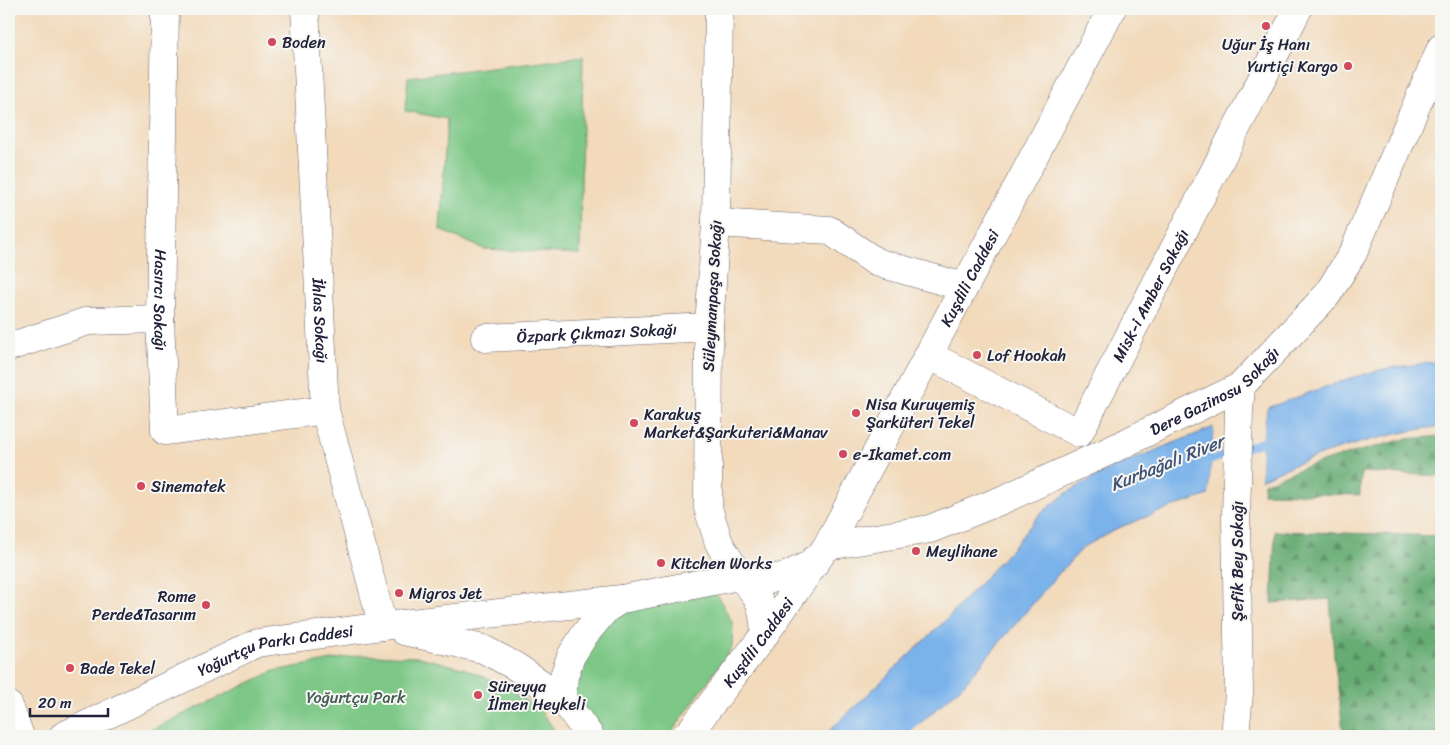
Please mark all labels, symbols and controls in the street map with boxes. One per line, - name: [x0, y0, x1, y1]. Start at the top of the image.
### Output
- marker: Uğur İş Hanı: [1260, 20, 1272, 32]
- place label: Boden: [282, 28, 326, 57]
- place label: Uğur İş Hanı: [1222, 30, 1310, 59]
- marker: Boden: [266, 36, 278, 48]
- place label: Yurtiçi Kargo: [1247, 52, 1338, 81]
- marker: Yurtiçi Kargo: [1342, 60, 1354, 72]
- street label: Süleymanpaşa Sokağı: [694, 219, 730, 373]
- street label: Kuşdili Caddesi: [931, 223, 1007, 332]
- street label: Misk-i Amber Sokağı: [1104, 224, 1197, 367]
- street label: Hasırcı Sokağı: [145, 249, 176, 351]
- street label: İhlas Sokağı: [304, 276, 337, 364]
- street label: Özpark Çıkmazı Sokağı: [516, 314, 678, 351]
- street label: Dere Gazinosu Sokağı: [1145, 339, 1286, 443]
- place label: Lof Hookah: [987, 341, 1066, 370]
- marker: Lof Hookah: [971, 349, 983, 361]
- place label: Nisa Kuruyemiş Şarküteri Tekel: [866, 390, 976, 437]
- place label: Karakuş Market&Şarkuteri&Manav: [644, 400, 828, 447]
- marker: Nisa Kuruyemiş Şarküteri Tekel: [850, 407, 862, 419]
- marker: Karakuş Market&Şarkuteri&Manav: [628, 417, 640, 429]
- water label: Kurbağalı River: [1105, 424, 1232, 500]
- place label: e-Ikamet.com: [853, 440, 951, 469]
- marker: e-Ikamet.com: [837, 448, 849, 460]
- place label: Sinematek: [151, 472, 226, 501]
- marker: Sinematek: [135, 480, 147, 492]
- street label: Şefik Bey Sokağı: [1223, 501, 1252, 621]
- place label: Meylihane: [926, 537, 998, 566]
- marker: Meylihane: [910, 545, 922, 557]
- place label: Kitchen Works: [671, 549, 773, 578]
- marker: Kitchen Works: [655, 557, 667, 569]
- place label: Migros Jet: [409, 579, 482, 608]
- place label: Rome Perde&Tasarım: [92, 582, 196, 629]
- marker: Migros Jet: [393, 587, 405, 599]
- street label: Kuşdili Caddesi: [714, 590, 802, 694]
- marker: Rome Perde&Tasarım: [200, 599, 212, 611]
- street label: Yoğurtçu Parkı Caddesi: [192, 616, 355, 684]
- place label: Bade Tekel: [80, 654, 155, 683]
- marker: Bade Tekel: [64, 662, 76, 674]
- place label: Süreyya İlmen Heykeli: [487, 672, 586, 719]
- park label: Yoğurtçu Park: [307, 683, 406, 712]
- scale bar: [30, 685, 108, 717]
- marker: Süreyya İlmen Heykeli: [472, 689, 484, 701]
- text: 20 m: [38, 690, 72, 716]

